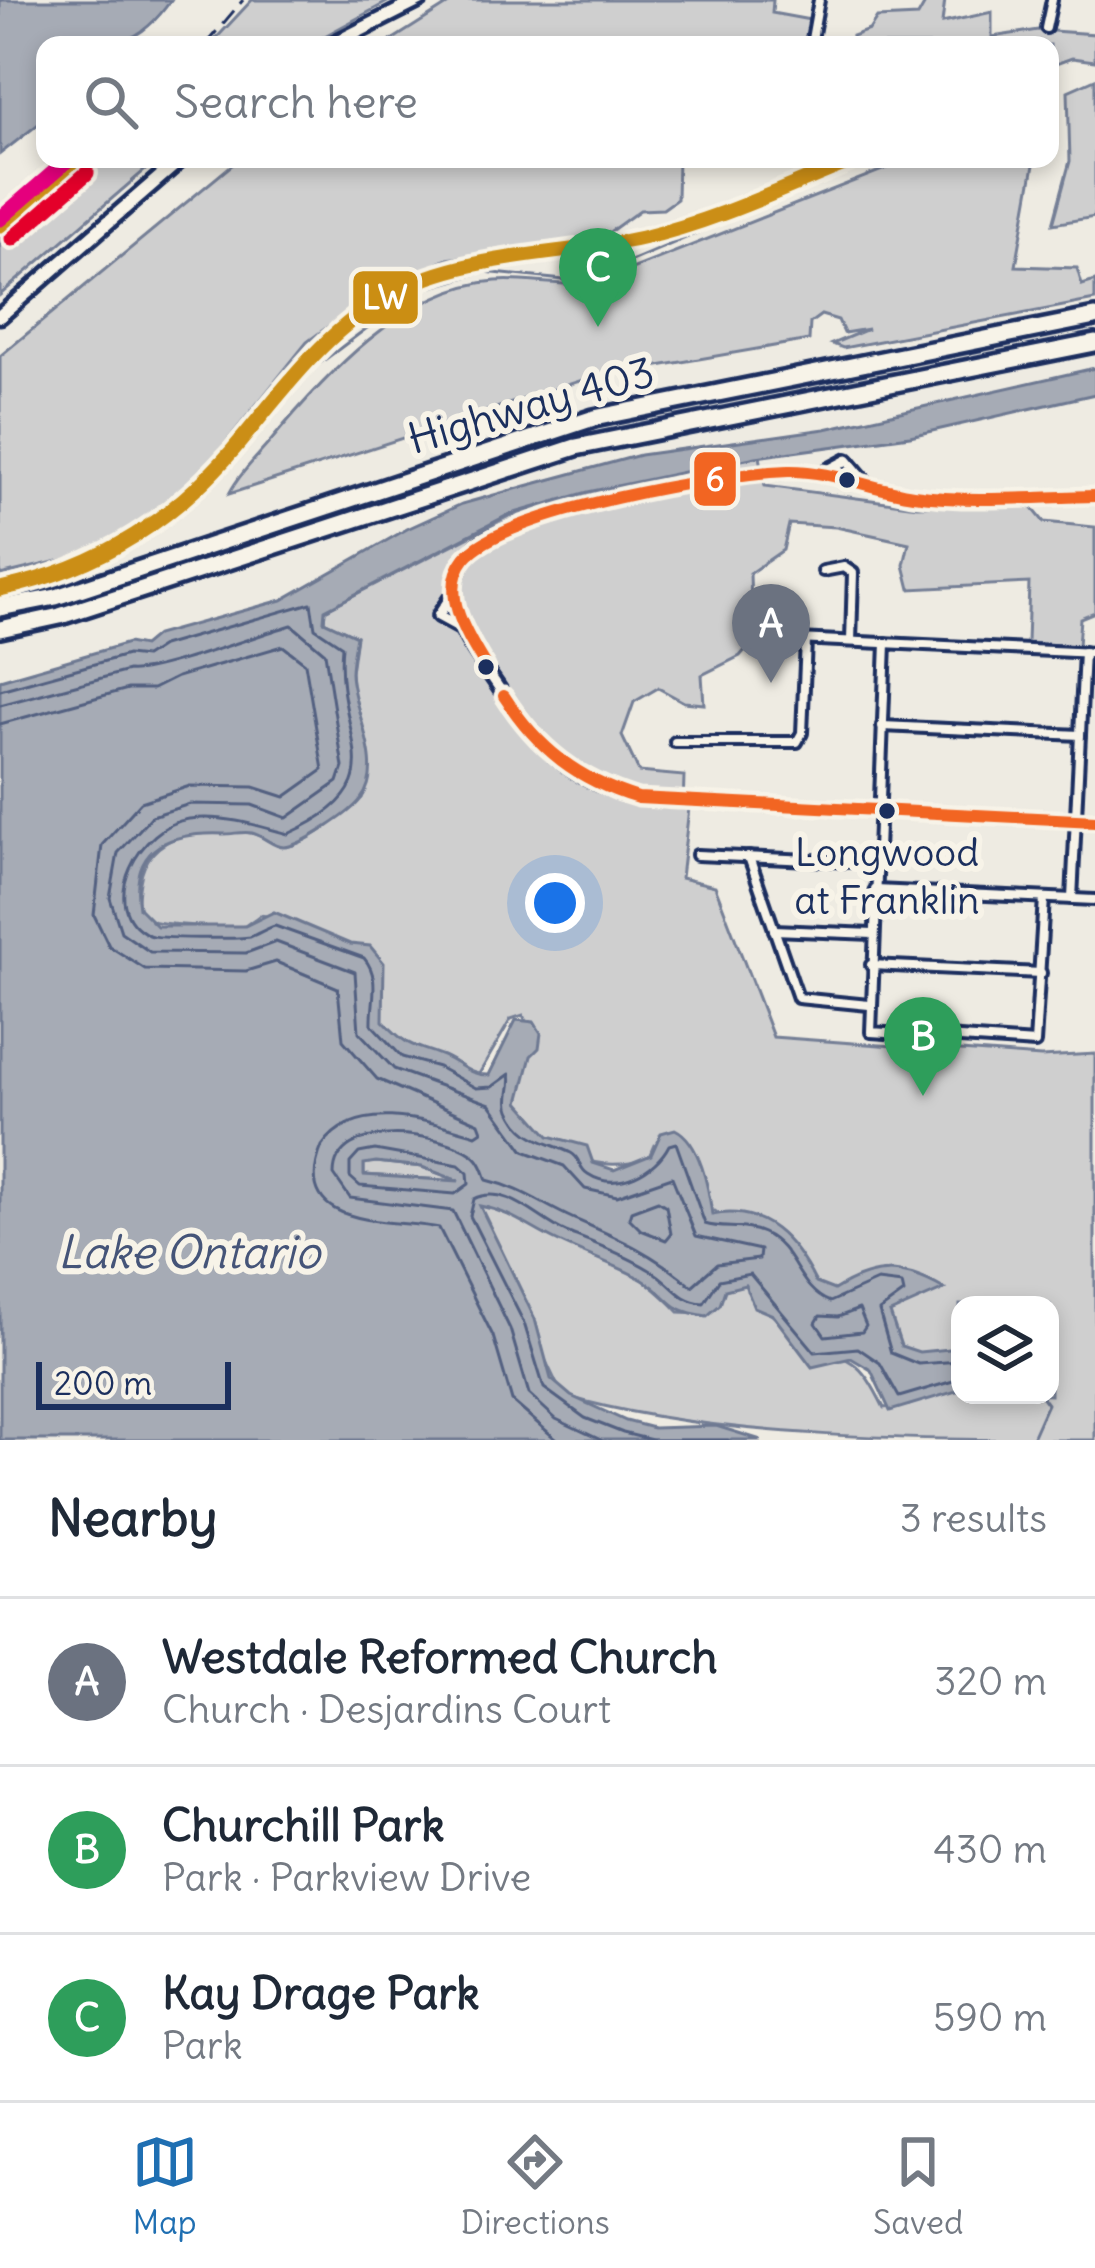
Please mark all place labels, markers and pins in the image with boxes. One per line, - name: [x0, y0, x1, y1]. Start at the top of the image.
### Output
- pin: C: [559, 228, 637, 327]
- unlabelled marker: [836, 469, 858, 491]
- pin: A: [732, 584, 810, 683]
- unlabelled marker: [475, 656, 497, 678]
- marker: Longwood at Franklin: [876, 800, 898, 822]
- place label: Longwood at Franklin: [794, 828, 980, 925]
- pin: B: [884, 997, 962, 1096]

